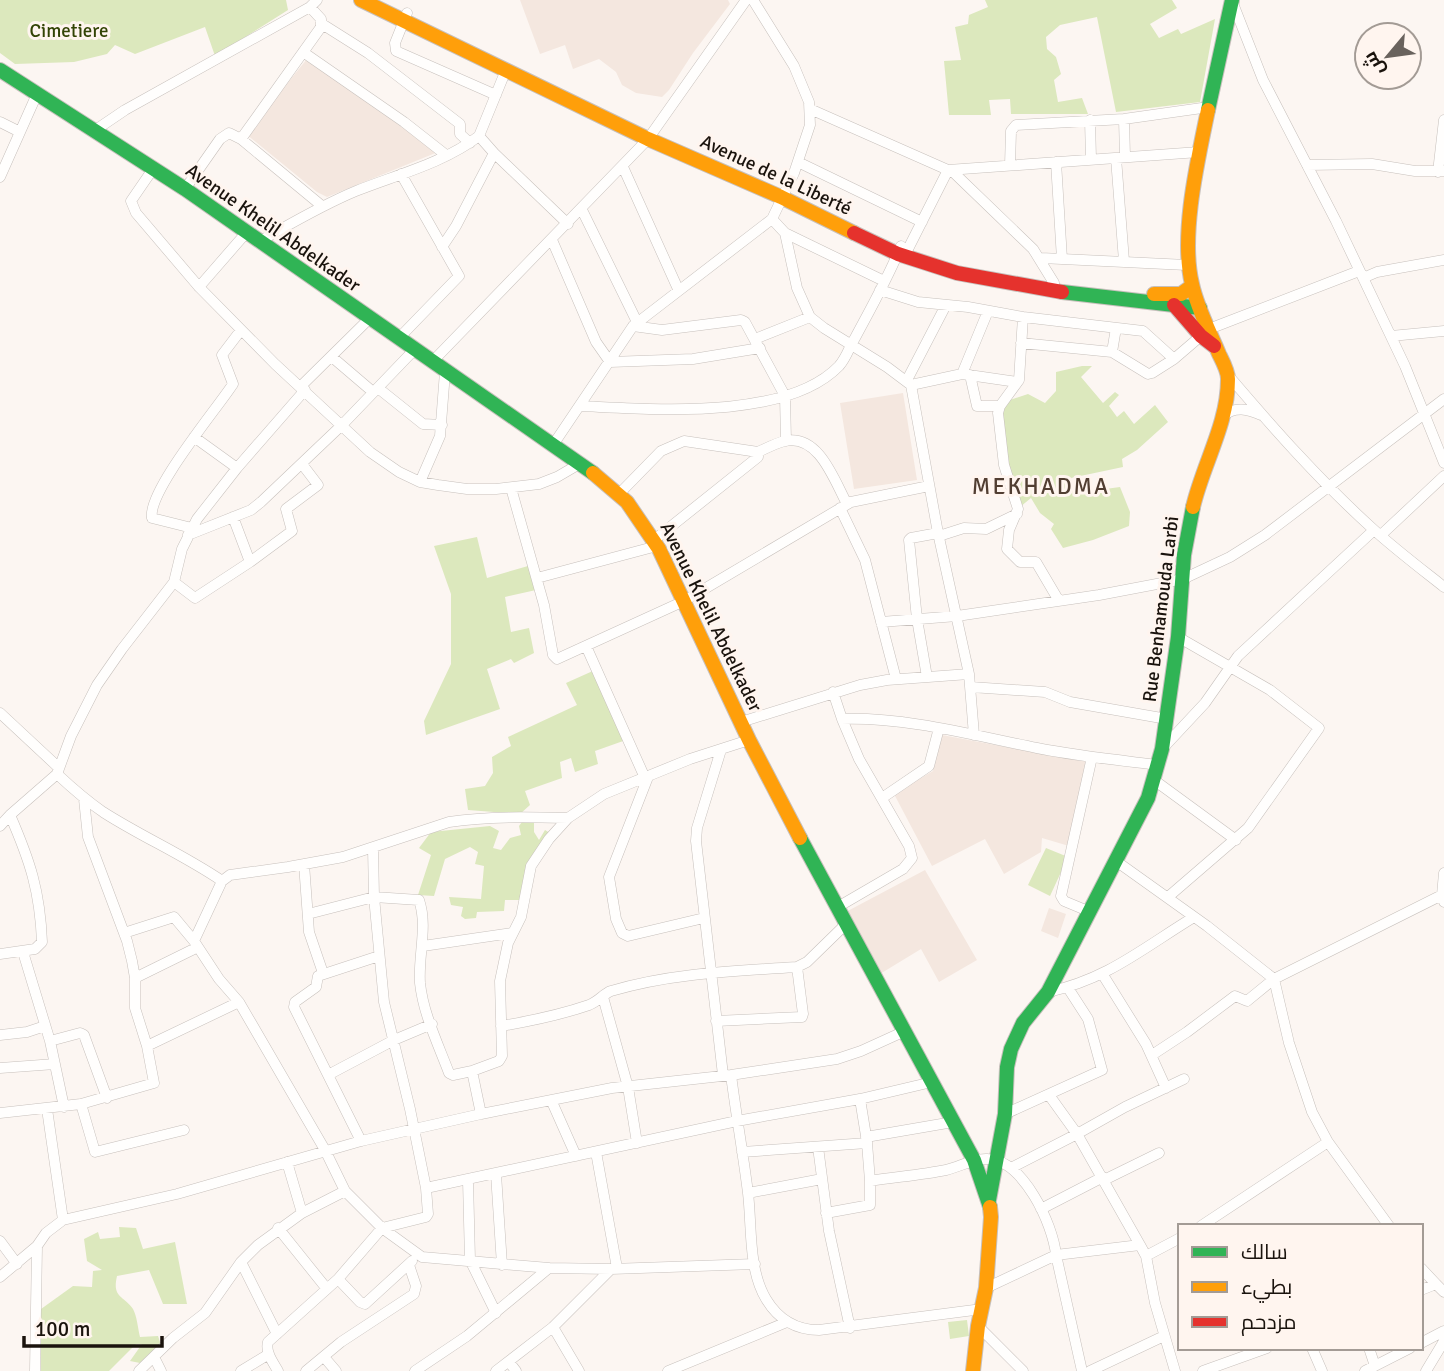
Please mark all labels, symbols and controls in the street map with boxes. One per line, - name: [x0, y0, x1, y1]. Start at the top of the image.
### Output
- park label: Cimetiere: [30, 19, 108, 43]
- north arrow: [1353, 21, 1423, 91]
- text: ش: [1358, 47, 1390, 80]
- street label: Avenue de la Liberté: [696, 129, 856, 221]
- street label: Avenue Khelil Abdelkader: [181, 159, 365, 297]
- district label: MEKHADMA: [972, 472, 1110, 501]
- street label: Rue Benhamouda Larbi: [1138, 515, 1184, 703]
- street label: Avenue Khelil Abdelkader: [655, 518, 767, 716]
- legend: [1178, 1224, 1423, 1350]
- text: سالك: [1241, 1239, 1288, 1265]
- text: بطيء: [1241, 1274, 1292, 1303]
- scale bar: [24, 1304, 163, 1348]
- text: مزدحم: [1241, 1309, 1296, 1336]
- text: 100 m: [35, 1316, 90, 1342]

